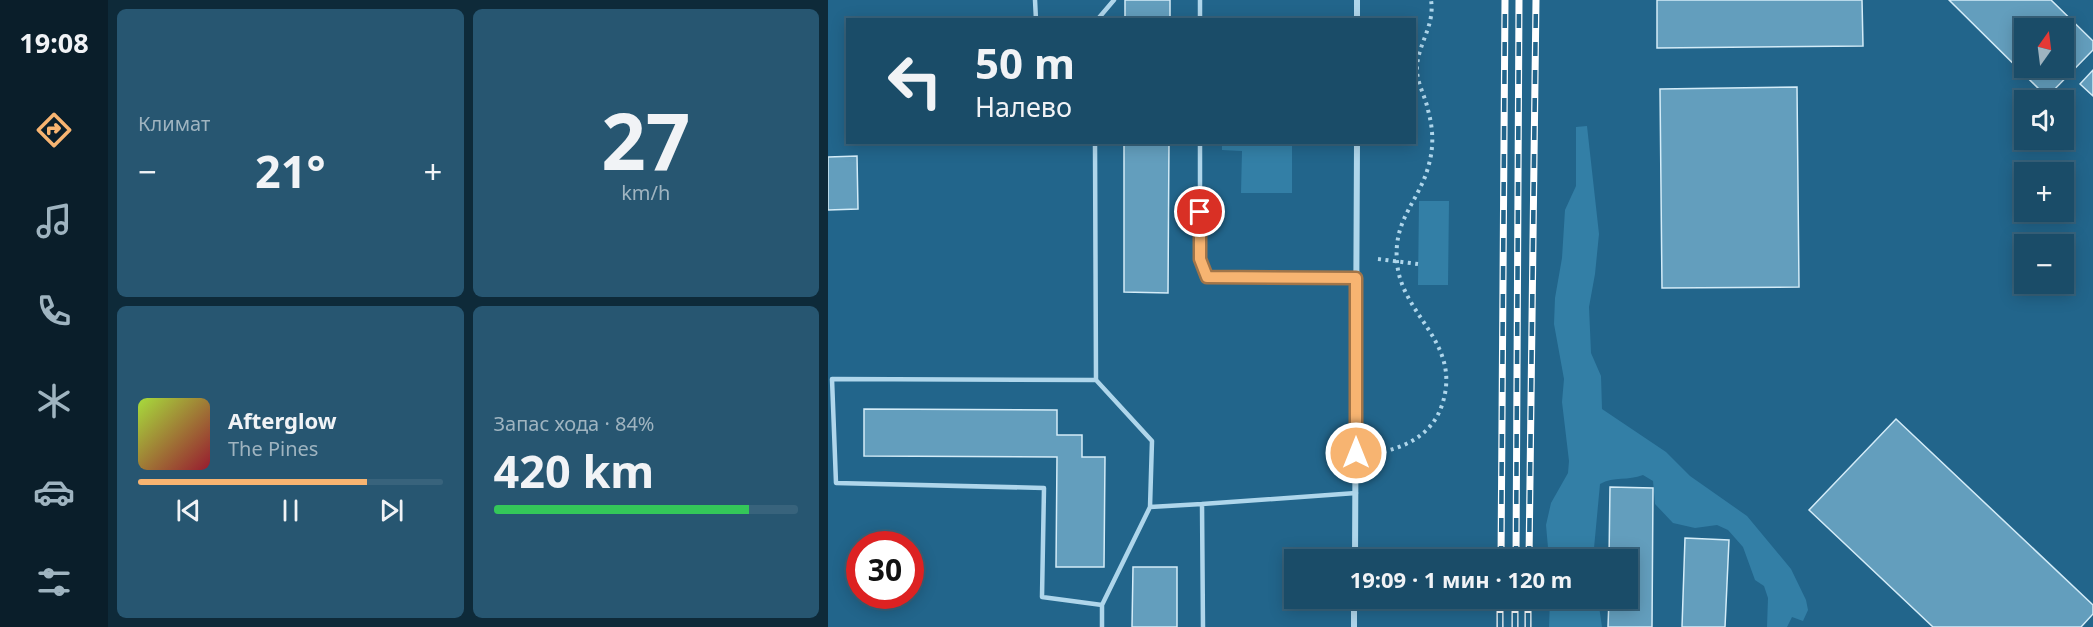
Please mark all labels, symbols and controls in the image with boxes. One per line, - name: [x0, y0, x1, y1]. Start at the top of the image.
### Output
- north arrow: [2014, 18, 2074, 78]
- map controls: [2014, 18, 2074, 294]
- text: 19:08: [19, 24, 89, 61]
- text: 50 m: [975, 34, 1075, 91]
- icon: left: [876, 42, 954, 120]
- text: 27: [601, 87, 690, 193]
- text: Налево: [975, 88, 1072, 125]
- button: sound: [2014, 90, 2074, 150]
- icon: directions: [33, 109, 75, 151]
- text: Климат: [138, 110, 210, 137]
- text: 21°: [255, 140, 326, 201]
- text: −: [138, 149, 157, 194]
- text: +: [424, 149, 443, 194]
- button: +: [2014, 162, 2074, 222]
- text: km/h: [621, 179, 670, 206]
- pin: [1174, 186, 1225, 237]
- icon: arrive: [1183, 195, 1216, 228]
- icon: music: [33, 200, 75, 242]
- button: −: [2014, 234, 2074, 294]
- icon: phone: [33, 290, 75, 332]
- icon: climate: [33, 380, 75, 422]
- text: Afterglow: [228, 405, 337, 435]
- text: Запас хода · 84%: [494, 410, 654, 437]
- position arrow: [1324, 421, 1388, 485]
- text: The Pines: [228, 435, 318, 462]
- text: 420 km: [494, 440, 654, 501]
- icon: car: [33, 471, 75, 513]
- icon: previous: [172, 494, 205, 527]
- icon: pause: [274, 494, 307, 527]
- icon: next: [375, 494, 408, 527]
- speed limit sign: 30: [846, 531, 924, 609]
- icon: filters: [33, 561, 75, 603]
- text: 19:09 · 1 мин · 120 m: [1350, 564, 1572, 594]

